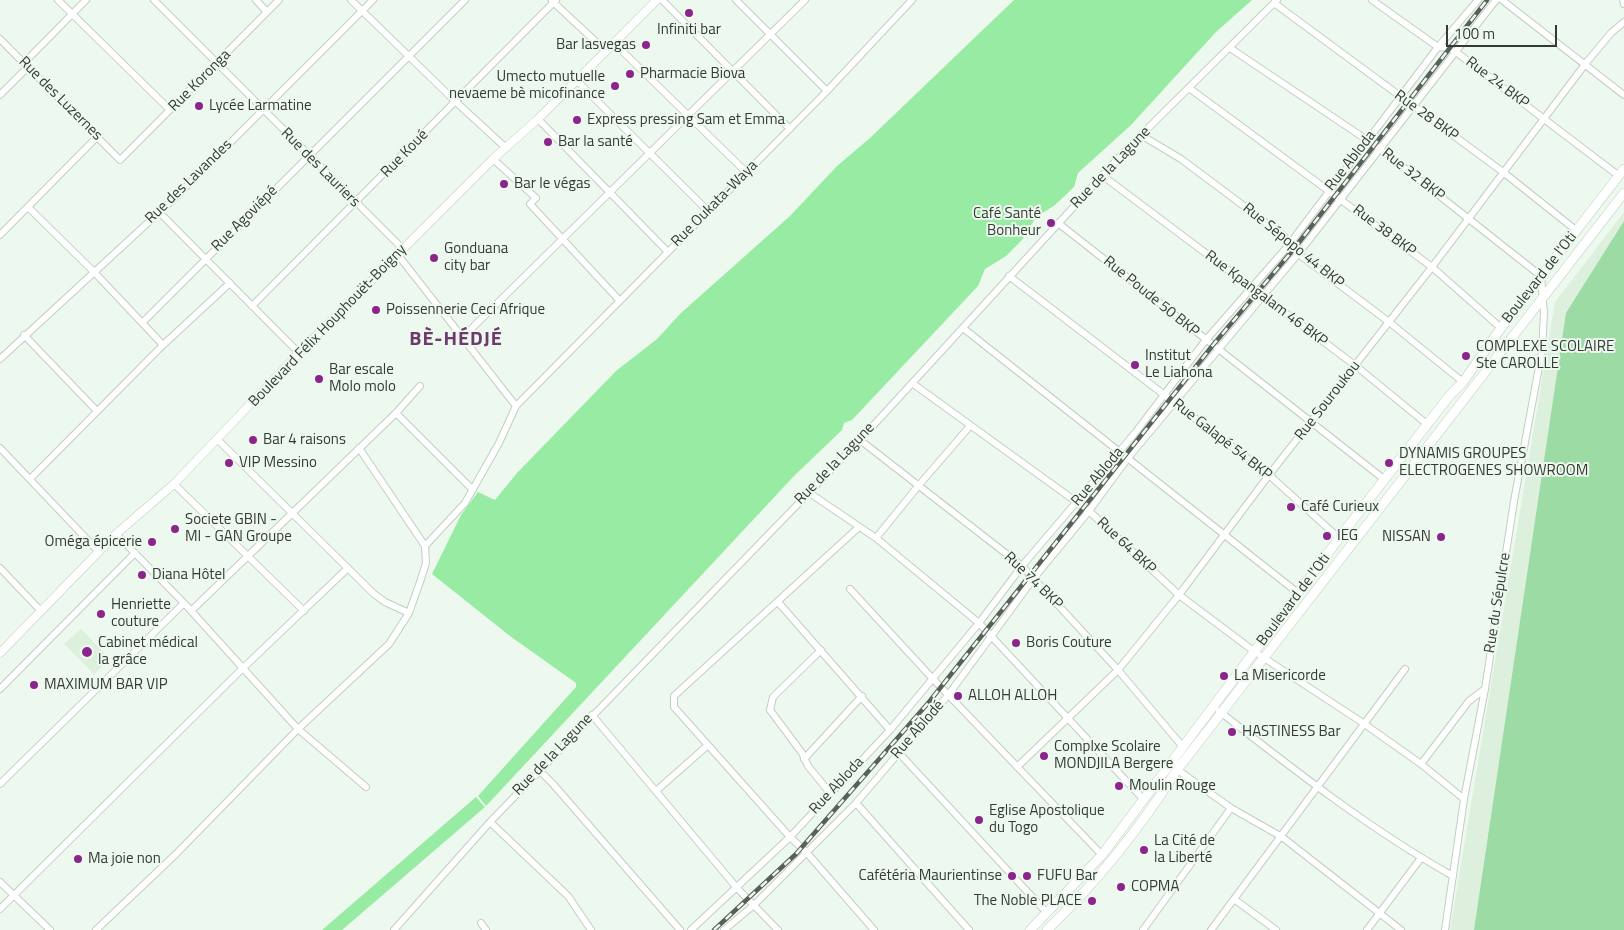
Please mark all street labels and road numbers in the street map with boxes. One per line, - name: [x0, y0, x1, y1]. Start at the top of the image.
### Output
- street label: Rue Koronga: [165, 46, 235, 116]
- street label: Rue des Luzernes: [14, 53, 106, 145]
- street label: Rue 24 BKP: [1462, 53, 1532, 113]
- street label: Rue 28 BKP: [1390, 87, 1462, 145]
- street label: Rue de la Lagune: [1067, 123, 1155, 213]
- street label: Rue des Lauriers: [277, 125, 363, 211]
- street label: Rue Koué: [378, 126, 432, 182]
- street label: Rue Abloda: [1322, 127, 1380, 195]
- street label: Rue des Lavandes: [142, 136, 236, 228]
- street label: Rue 32 BKP: [1378, 145, 1448, 205]
- street label: Rue Oukata-Waya: [668, 157, 762, 251]
- street label: Rue Agoviépé: [208, 182, 282, 256]
- street label: Rue Sépopo 44 BKP: [1239, 200, 1347, 292]
- street label: Rue 38 BKP: [1349, 201, 1419, 261]
- street label: Boulevard de l'Oti: [1499, 229, 1581, 327]
- street label: Boulevard Félix Houphouët-Boigny: [245, 241, 411, 411]
- street label: Rue Kpangalam 46 BKP: [1201, 247, 1331, 351]
- street label: Rue Poude 50 BKP: [1099, 253, 1203, 341]
- street label: Rue Souroukou: [1291, 358, 1365, 444]
- street label: Rue Galapé 54 BKP: [1169, 396, 1275, 484]
- street label: Rue de la Lagune: [791, 419, 879, 509]
- street label: Rue Abloda: [1068, 444, 1128, 510]
- street label: Rue 64 BKP: [1093, 514, 1159, 578]
- street label: Rue 74 BKP: [1000, 549, 1066, 613]
- street label: Boulevard de l'Oti: [1253, 550, 1335, 650]
- street label: Rue du Sépulcre: [1481, 552, 1515, 654]
- street label: Rue Ablodé: [888, 697, 948, 763]
- street label: Rue de la Lagune: [509, 710, 597, 800]
- street label: Rue Abloda: [806, 754, 868, 818]

